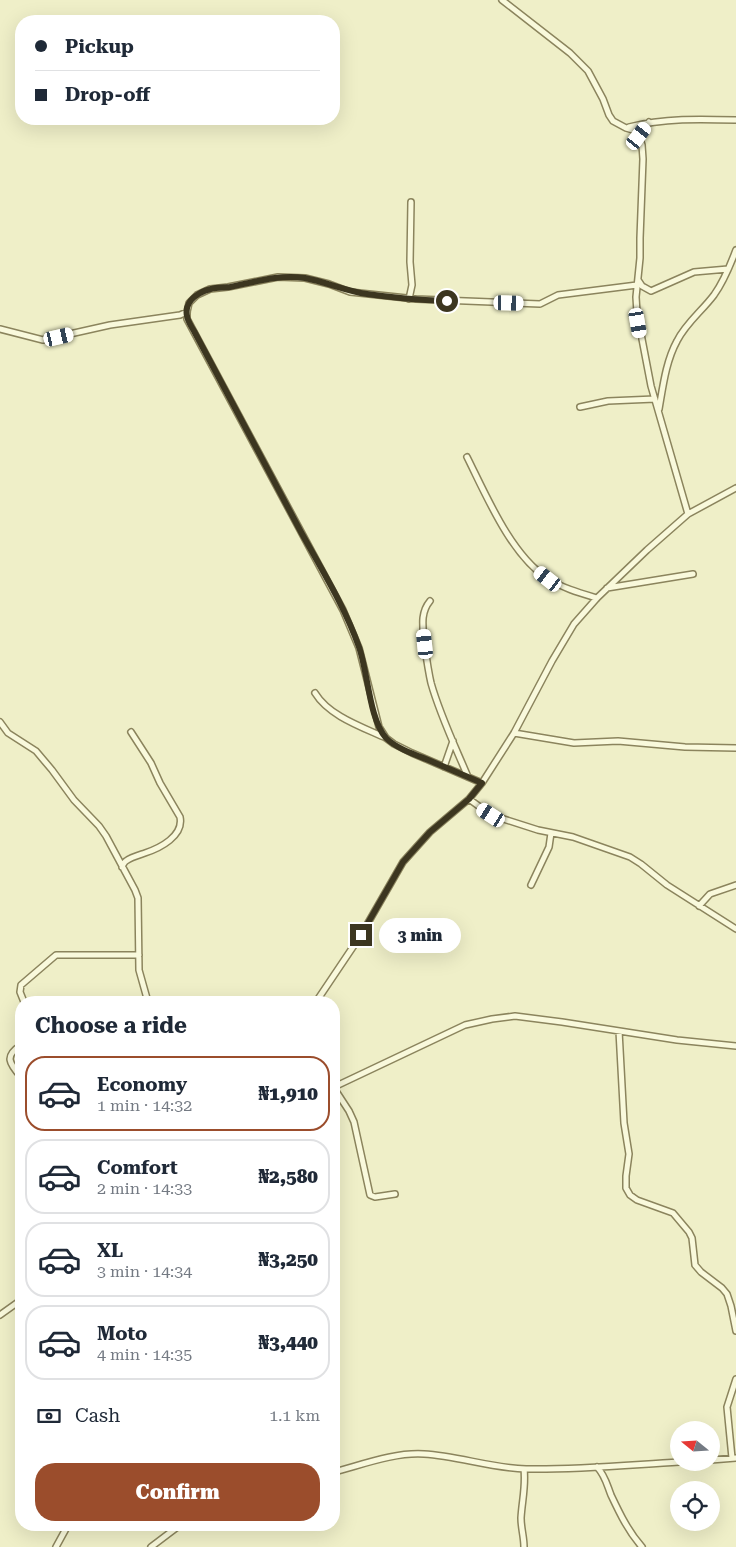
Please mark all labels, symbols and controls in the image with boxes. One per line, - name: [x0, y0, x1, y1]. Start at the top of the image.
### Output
- text: Pickup: [65, 35, 134, 58]
- text: Drop-off: [65, 83, 150, 106]
- car: [623, 120, 654, 152]
- route start: [436, 290, 458, 312]
- car: [493, 295, 524, 311]
- car: [628, 307, 647, 339]
- car: [42, 326, 75, 348]
- car: [531, 564, 564, 594]
- car: [415, 628, 434, 660]
- car: [474, 801, 507, 829]
- callout: 3 min: [378, 918, 461, 952]
- route end: [350, 924, 372, 946]
- text: 3 min: [398, 926, 442, 945]
- text: Choose a ride: [35, 1013, 187, 1038]
- icon: car: [37, 1071, 82, 1116]
- text: Economy: [97, 1073, 187, 1096]
- text: ₦1,910: [258, 1082, 318, 1105]
- text: 1 min · 14:32: [97, 1096, 192, 1115]
- icon: car: [37, 1154, 82, 1199]
- text: Comfort: [97, 1156, 178, 1179]
- text: ₦2,580: [258, 1165, 318, 1188]
- text: 2 min · 14:33: [97, 1179, 192, 1198]
- icon: car: [37, 1237, 82, 1282]
- text: XL: [97, 1239, 123, 1262]
- text: ₦3,250: [258, 1248, 318, 1271]
- text: 3 min · 14:34: [97, 1262, 192, 1281]
- icon: car: [37, 1320, 82, 1365]
- text: Moto: [97, 1322, 147, 1345]
- text: ₦3,440: [258, 1331, 318, 1354]
- text: 4 min · 14:35: [97, 1345, 192, 1364]
- icon: cash: [35, 1402, 63, 1430]
- text: Cash: [75, 1404, 120, 1427]
- text: 1.1 km: [269, 1406, 320, 1425]
- north arrow: [670, 1421, 720, 1471]
- map controls: [670, 1421, 720, 1531]
- button: Confirm: [35, 1463, 320, 1521]
- button: locate: [670, 1481, 720, 1531]

